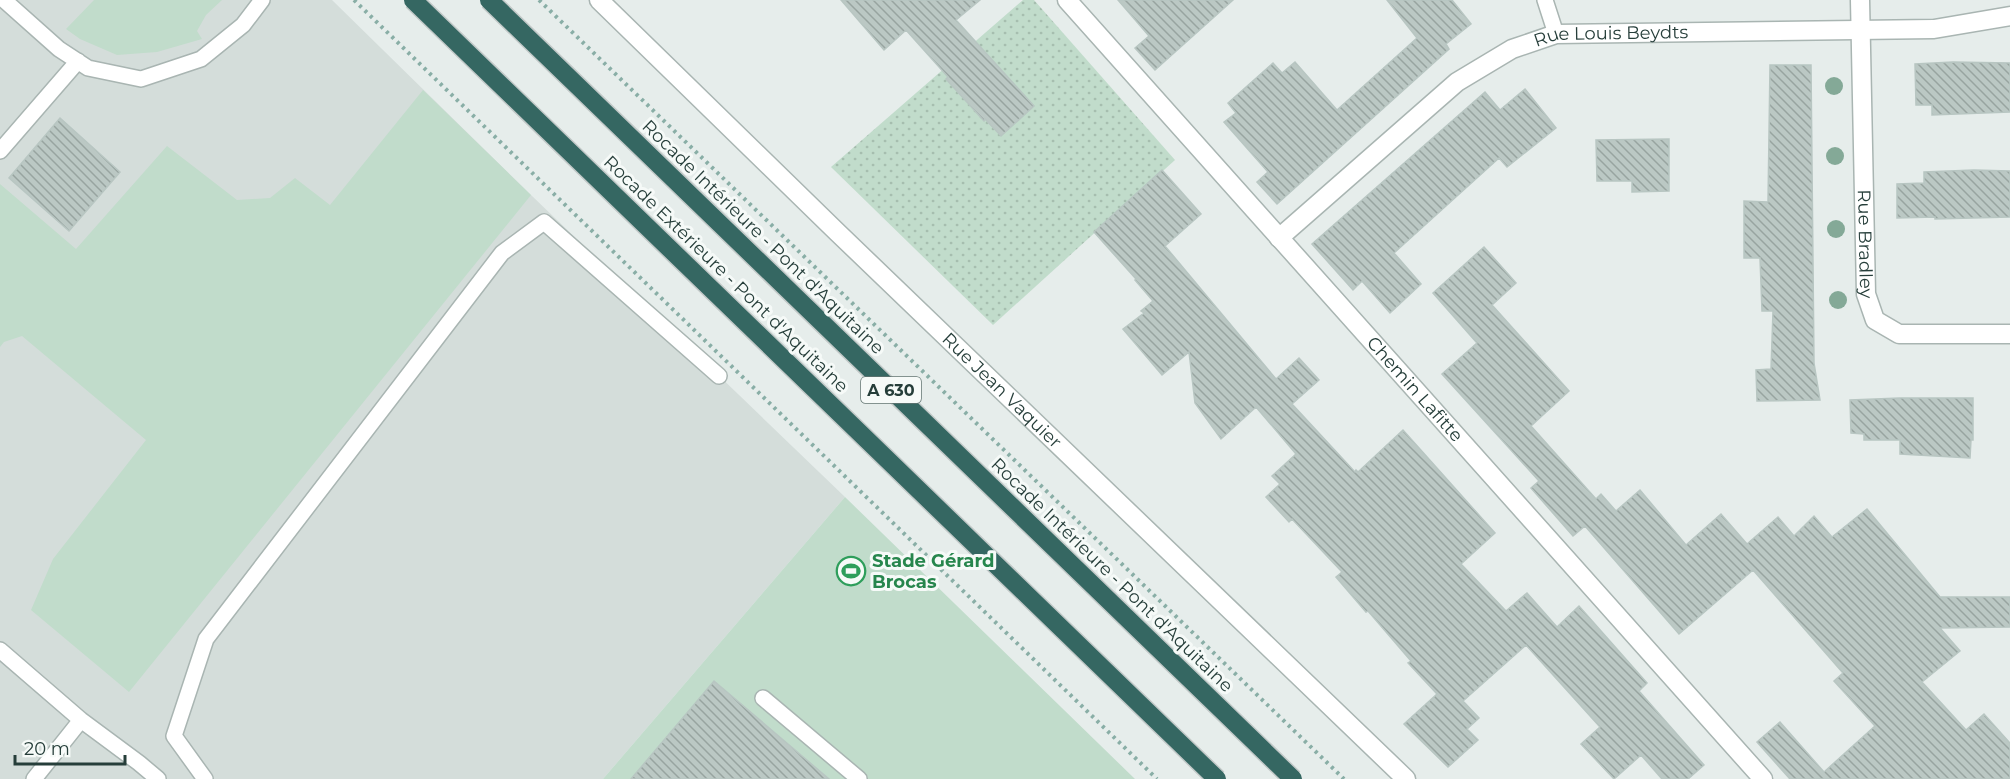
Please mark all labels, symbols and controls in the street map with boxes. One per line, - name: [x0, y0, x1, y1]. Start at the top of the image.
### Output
- street label: Rue Louis Beydts: [1531, 21, 1689, 52]
- street label: Rocade Intérieure - Pont d'Aquitaine: [637, 115, 889, 359]
- street label: Rocade Extérieure - Pont d'Aquitaine: [599, 151, 853, 397]
- street label: Rue Bradley: [1853, 189, 1877, 299]
- street label: Rue Jean Vaquier: [937, 328, 1066, 453]
- street label: Chemin Lafitte: [1362, 332, 1468, 447]
- road number: A 630: [861, 377, 921, 403]
- street label: Rocade Intérieure - Pont d'Aquitaine: [986, 453, 1238, 697]
- place label: Stade Gérard Brocas: [872, 550, 995, 593]
- sports icon: Stade Gérard Brocas: [835, 555, 867, 587]
- scale bar: [15, 728, 124, 766]
- text: 20 m: [24, 738, 70, 760]

